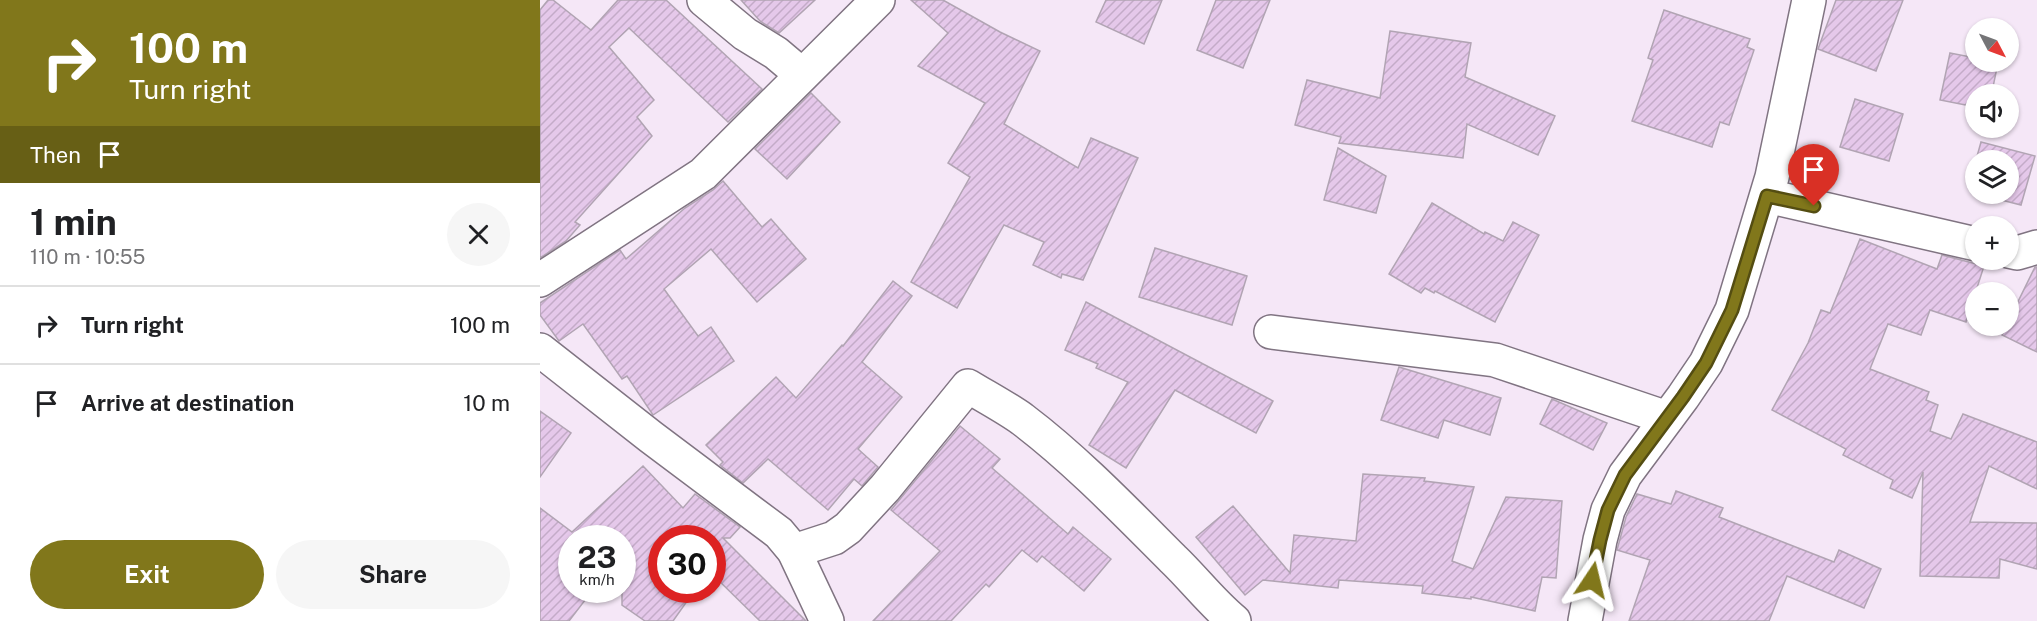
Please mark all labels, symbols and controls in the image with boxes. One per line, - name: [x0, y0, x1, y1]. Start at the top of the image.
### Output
- north arrow: [1965, 18, 2019, 72]
- map controls: [1965, 18, 2019, 336]
- text: 100 m: [129, 23, 248, 72]
- icon: right: [30, 24, 108, 102]
- text: Turn right: [129, 73, 252, 105]
- button: sound: [1965, 84, 2019, 138]
- icon: arrive: [93, 138, 126, 171]
- text: Then: [30, 142, 81, 168]
- pin: [1788, 144, 1839, 206]
- button: layers: [1965, 150, 2019, 204]
- icon: arrive: [1797, 153, 1830, 186]
- text: 1 min: [30, 201, 117, 243]
- button: close: [447, 203, 510, 266]
- button: +: [1965, 216, 2019, 270]
- text: 110 m · 10:55: [30, 245, 145, 269]
- button: −: [1965, 282, 2019, 336]
- icon: right: [30, 309, 63, 342]
- text: Turn right: [81, 312, 184, 338]
- text: 100 m: [450, 312, 510, 338]
- icon: arrive: [30, 387, 63, 420]
- text: Arrive at destination: [81, 390, 294, 416]
- text: 10 m: [463, 390, 510, 416]
- speed limit sign: 30: [648, 525, 726, 603]
- text: 23: [577, 539, 617, 575]
- button: Exit: [30, 540, 264, 609]
- button: Share: [276, 540, 510, 609]
- position arrow: [1560, 548, 1624, 612]
- text: km/h: [579, 571, 615, 588]

